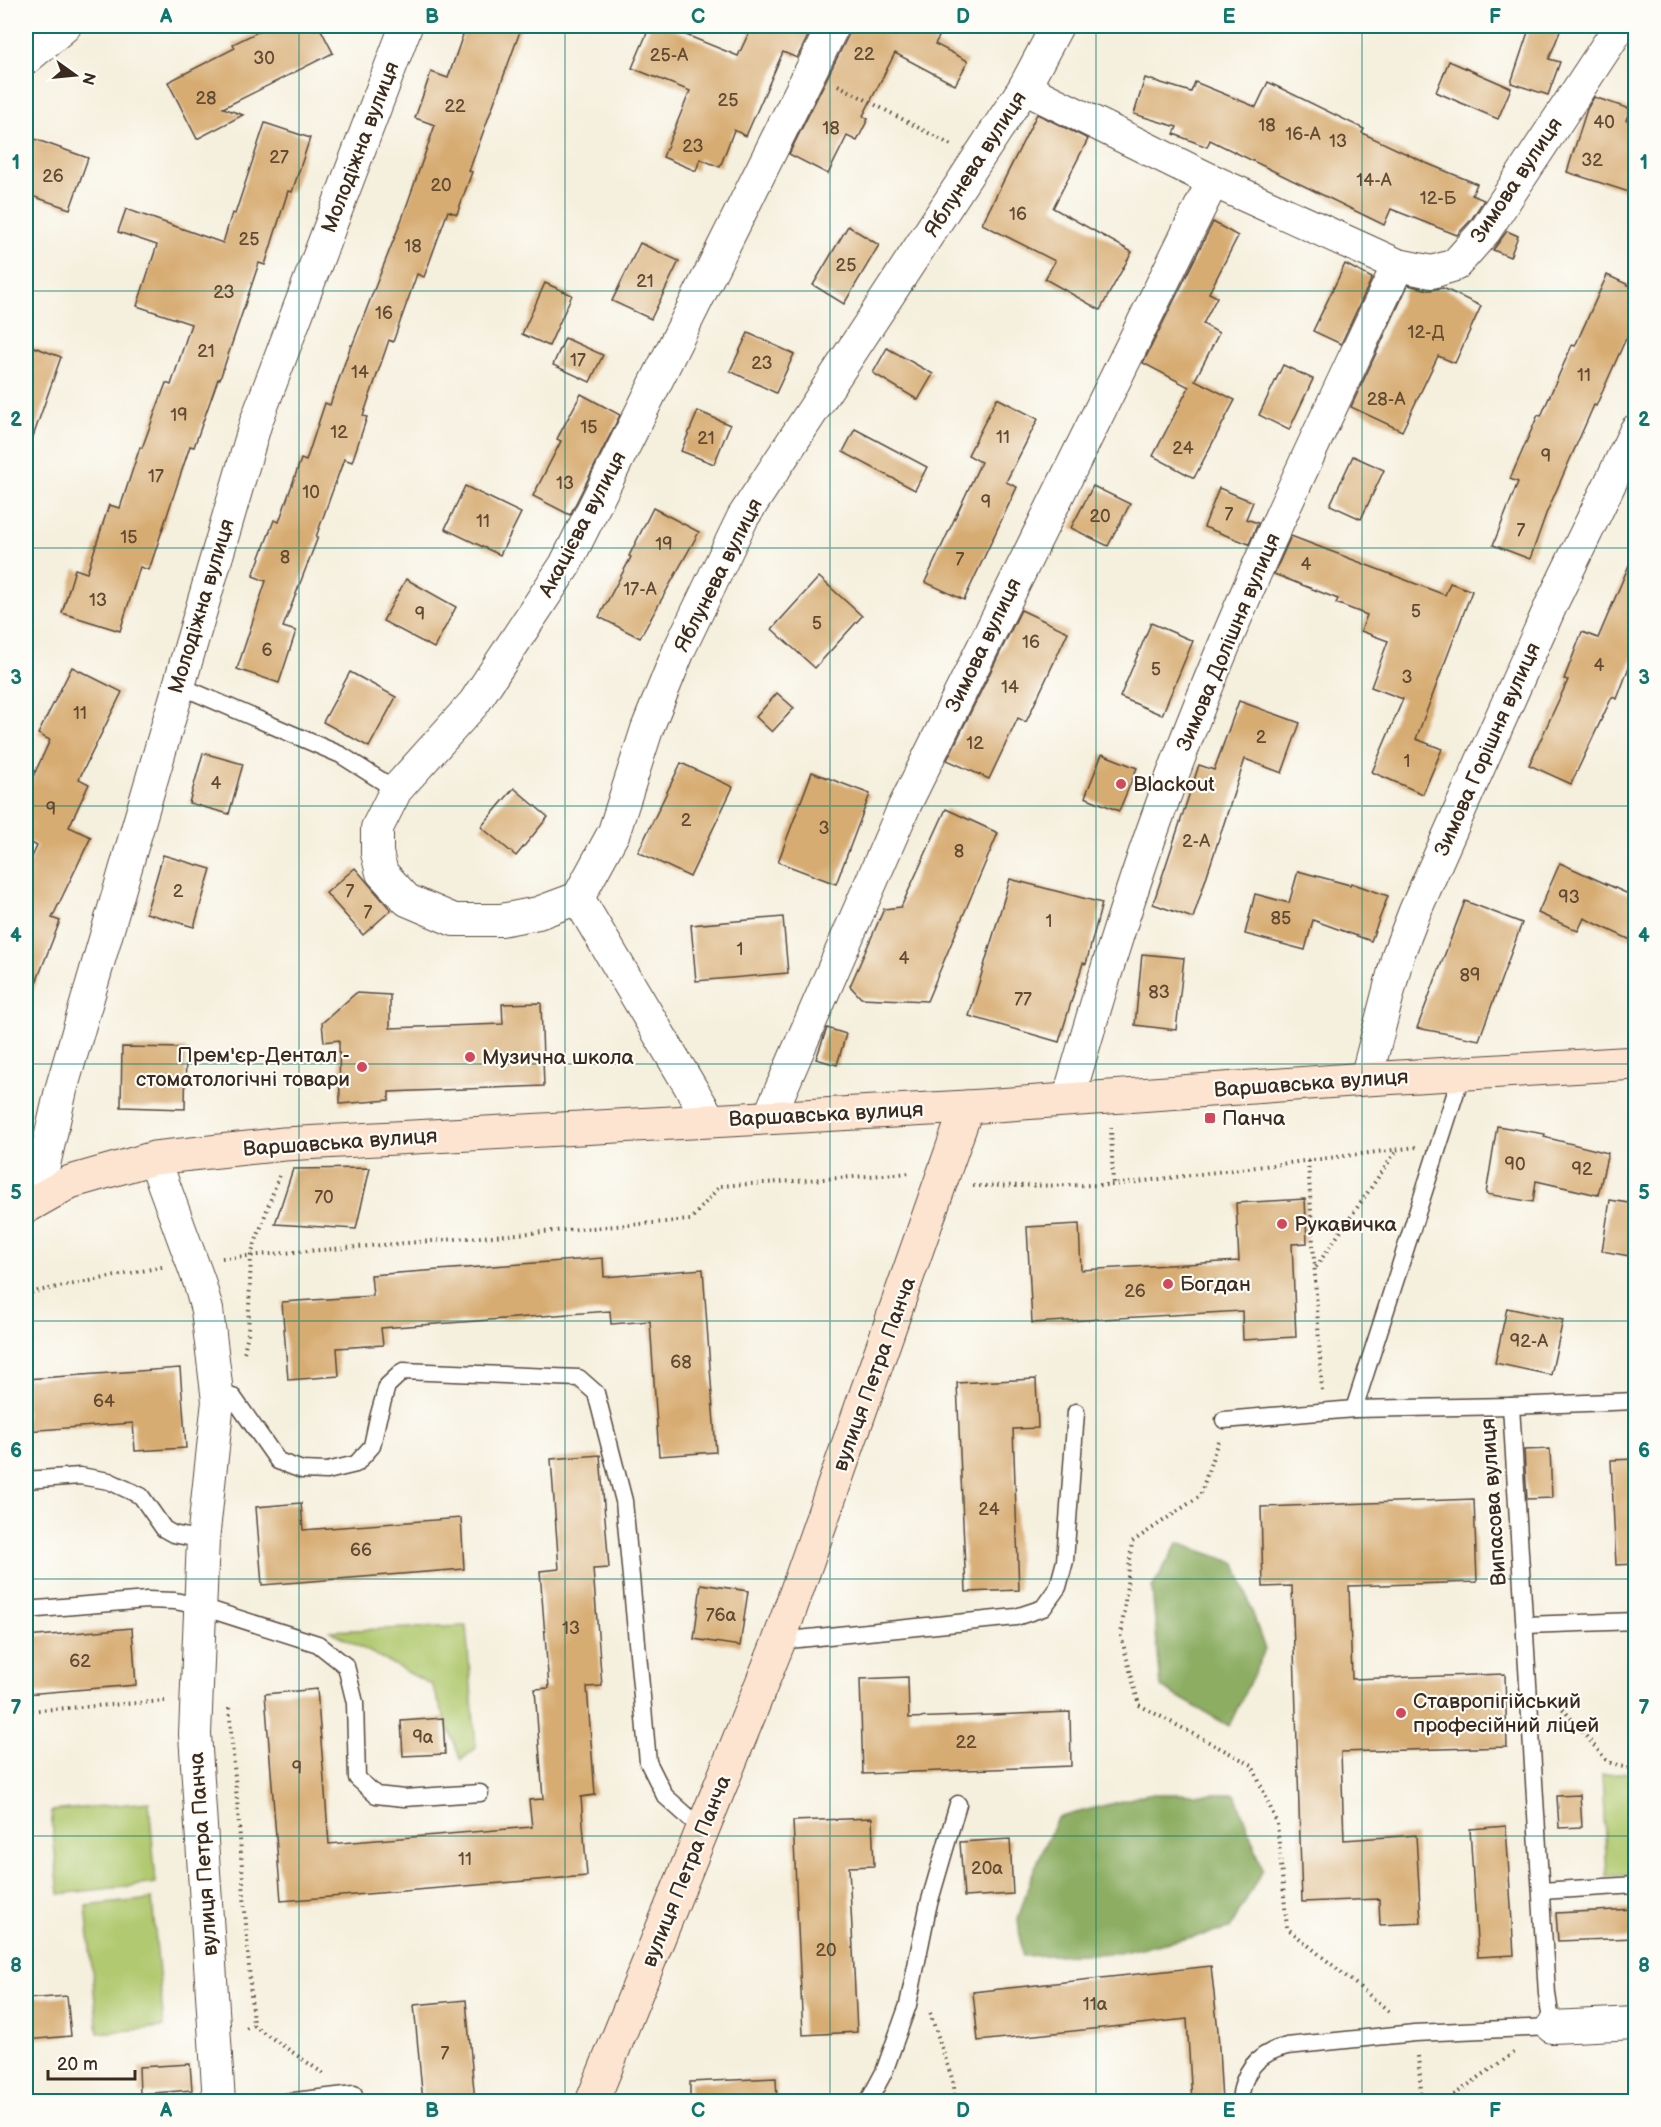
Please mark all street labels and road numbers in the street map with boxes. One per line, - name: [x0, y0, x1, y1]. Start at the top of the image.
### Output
- street label: Молодіжна вулиця: [316, 58, 405, 236]
- street label: Яблунева вулиця: [919, 87, 1032, 242]
- street label: Зимова вулиця: [1465, 113, 1568, 248]
- street label: Акацієва вулиця: [533, 447, 631, 602]
- street label: Яблунева вулиця: [669, 494, 768, 656]
- street label: Молодіжна вулиця: [163, 516, 240, 697]
- street label: Зимова Долішня вулиця: [1171, 529, 1286, 755]
- street label: Зимова вулиця: [940, 574, 1027, 716]
- street label: Зимова Горішня вулиця: [1429, 639, 1546, 860]
- street label: Варшавська вулиця: [1213, 1064, 1409, 1103]
- street label: Варшавська вулиця: [728, 1097, 924, 1132]
- street label: Варшавська вулиця: [242, 1123, 438, 1162]
- street label: вулиця Петра Панча: [828, 1273, 921, 1474]
- street label: Випасова вулиця: [1475, 1417, 1512, 1587]
- street label: вулиця Петра Панча: [184, 1751, 223, 1957]
- street label: вулиця Петра Панча: [637, 1771, 737, 1971]

